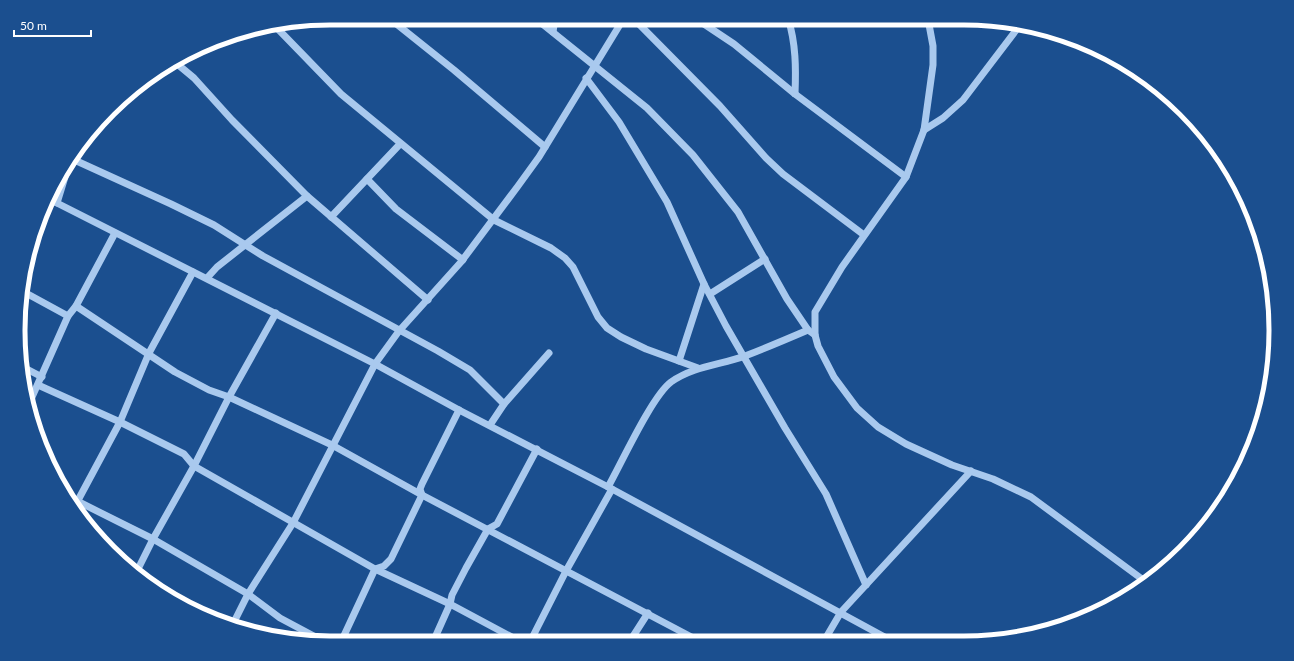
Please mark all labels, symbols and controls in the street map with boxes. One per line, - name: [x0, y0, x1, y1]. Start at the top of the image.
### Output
- scale bar: [14, 12, 91, 38]
- text: 50 m: [20, 18, 47, 33]

